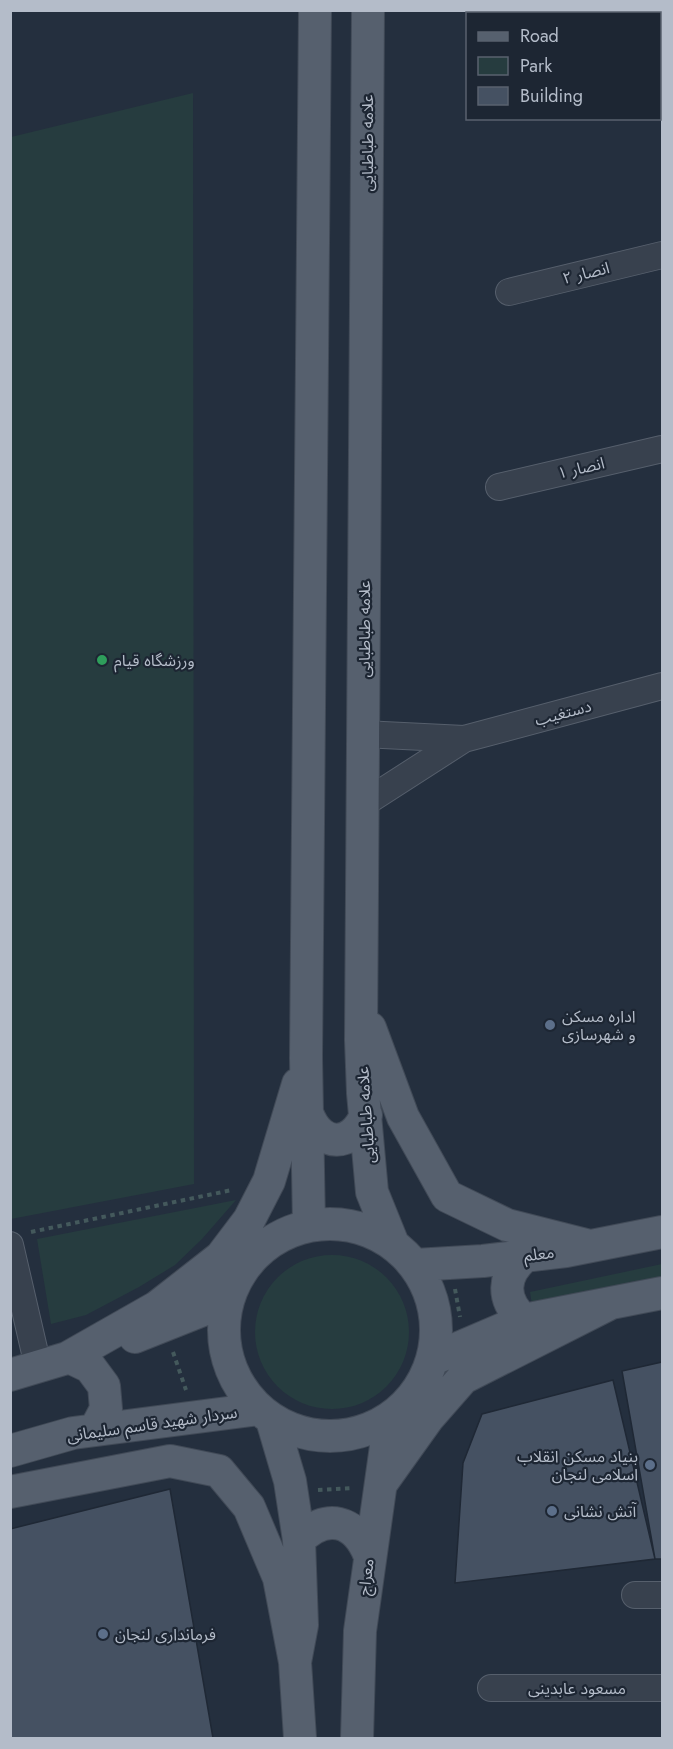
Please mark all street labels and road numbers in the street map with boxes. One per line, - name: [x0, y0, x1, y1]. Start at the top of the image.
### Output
- street label: علامه طباطبایی: [356, 94, 379, 192]
- street label: انصار ۲: [560, 256, 612, 290]
- street label: انصار ۱: [555, 451, 607, 485]
- street label: علامه طباطبایی: [353, 580, 376, 678]
- street label: دستغیب: [532, 694, 594, 732]
- street label: علامه طباطبایی: [351, 1066, 381, 1164]
- street label: معلم: [522, 1241, 556, 1268]
- street label: سردار شهید قاسم سلیمانی: [65, 1401, 239, 1448]
- street label: معراج: [352, 1557, 381, 1597]
- street label: مسعود عابدینی: [528, 1677, 626, 1700]

